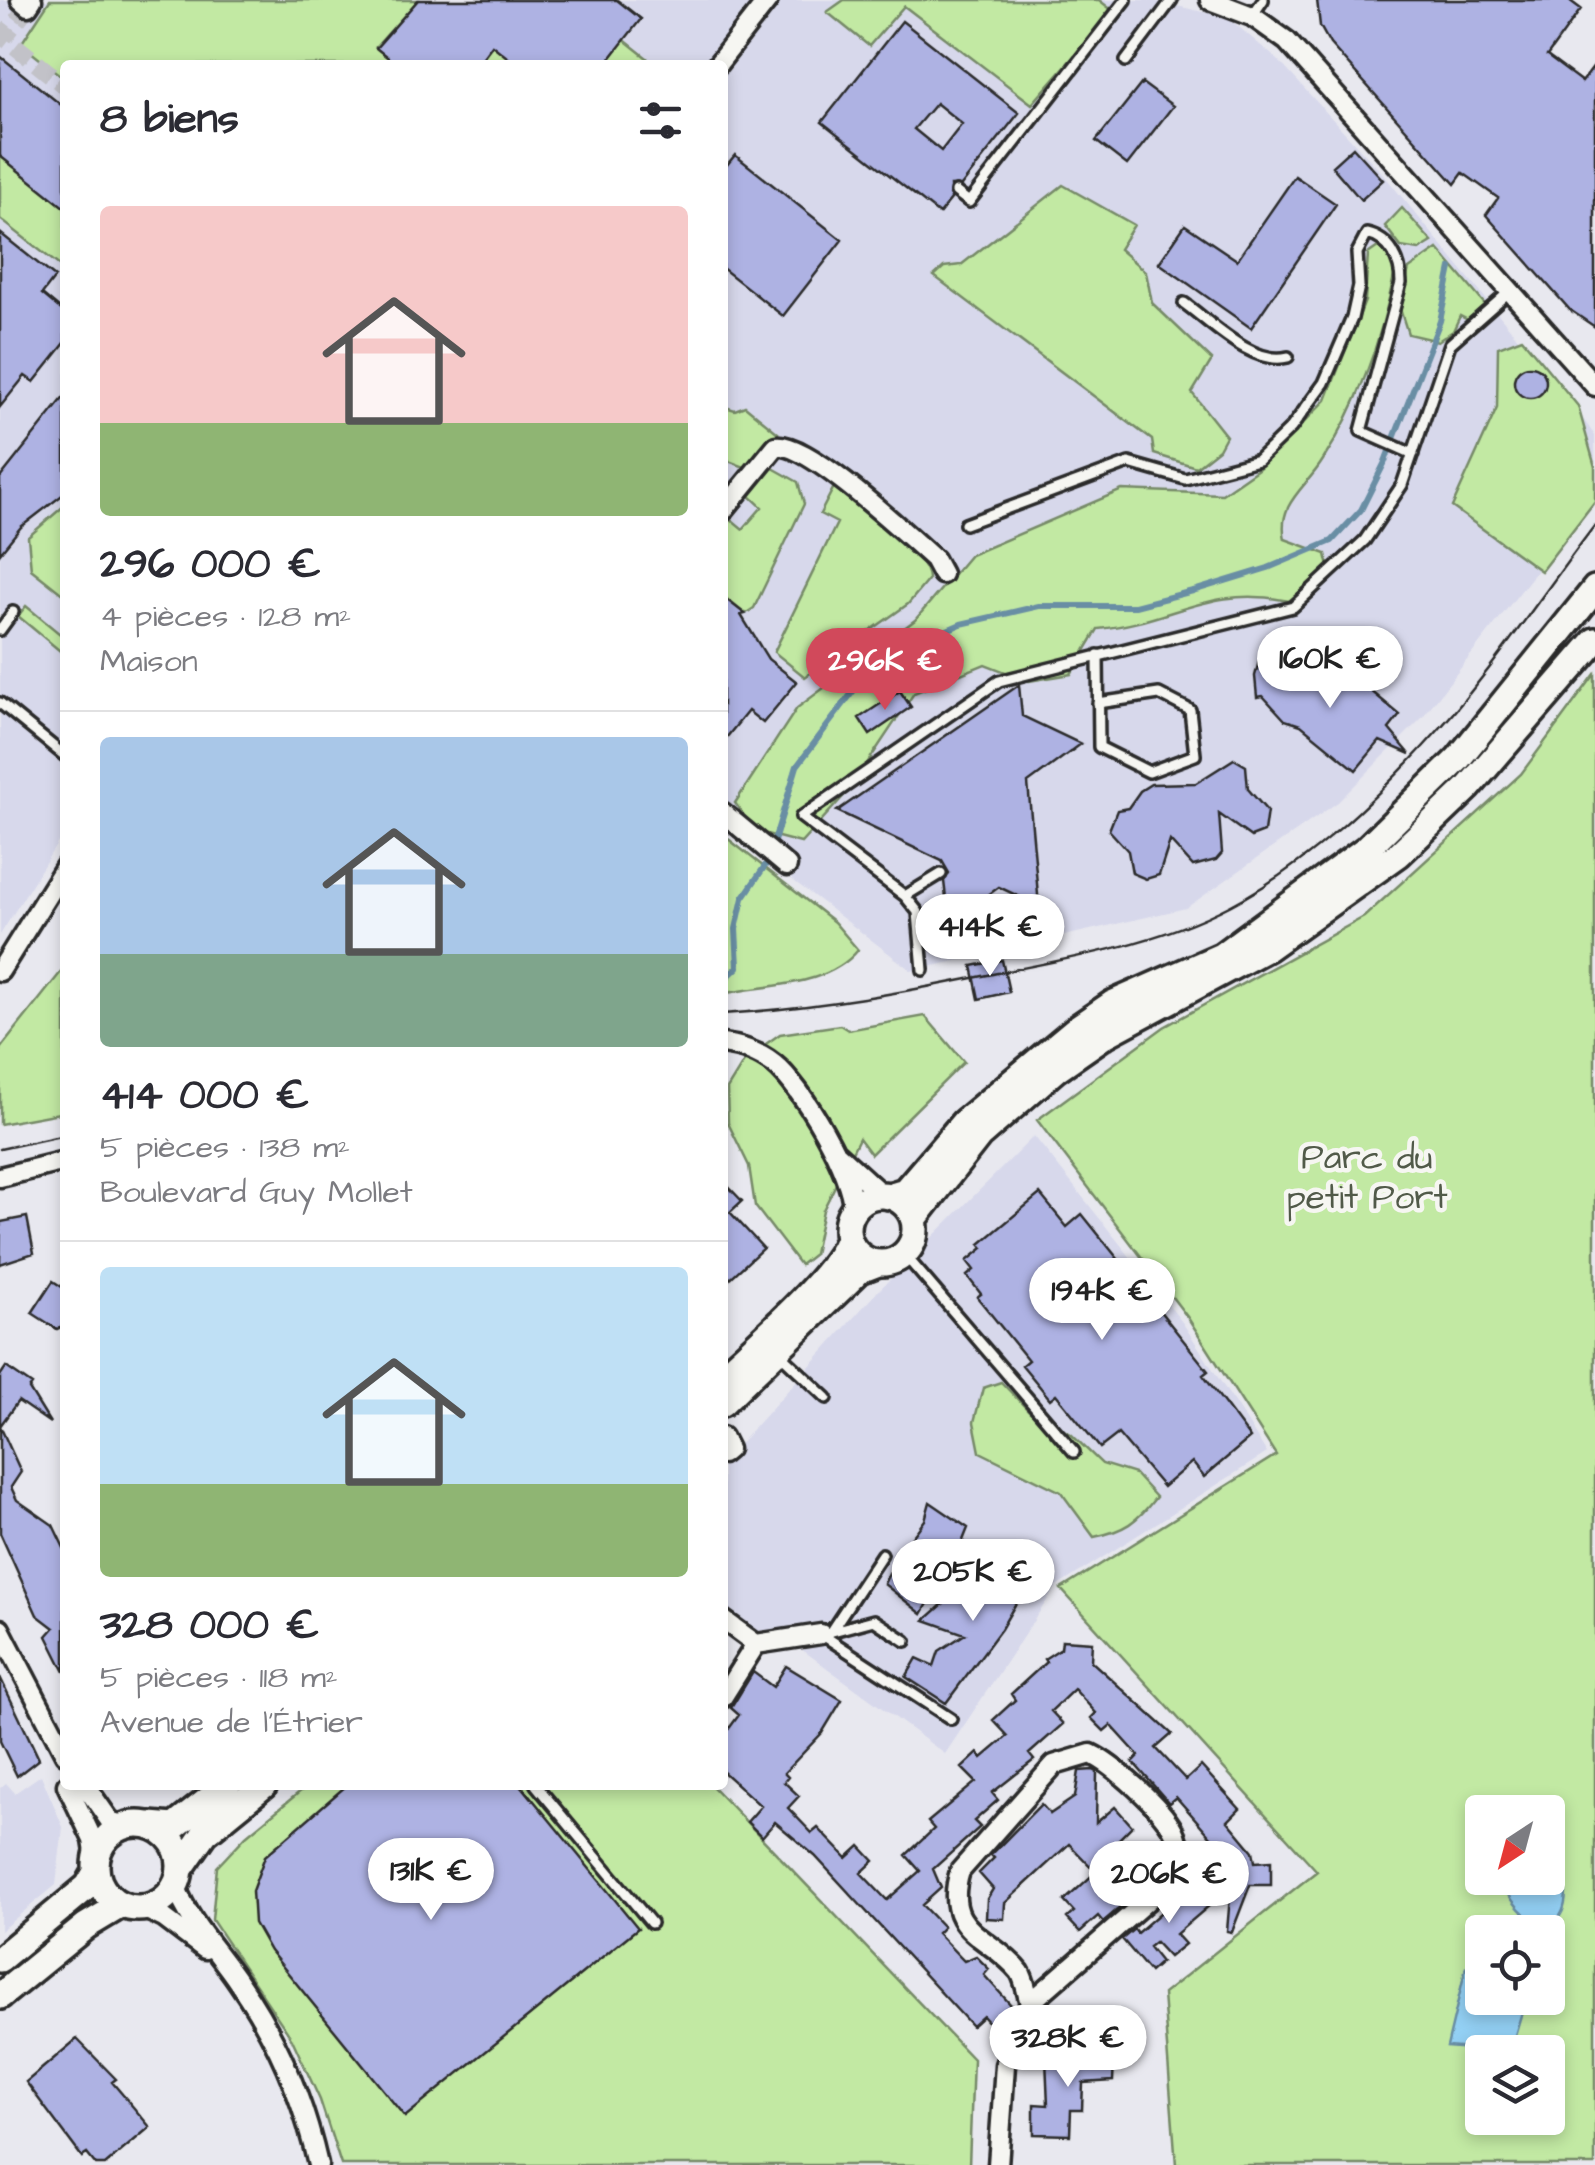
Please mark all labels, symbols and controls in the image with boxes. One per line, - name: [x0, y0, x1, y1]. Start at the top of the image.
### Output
- text: 8 biens: [100, 91, 239, 149]
- icon: filters: [633, 93, 688, 148]
- icon: home: [304, 271, 484, 451]
- text: 296 000 €: [100, 536, 321, 594]
- text: 4 pièces · 128 m²: [100, 594, 351, 639]
- pin: 160K €: [1249, 626, 1411, 711]
- pin: 296K €: [804, 628, 966, 713]
- text: 160K €: [1279, 636, 1381, 681]
- text: 296K €: [828, 638, 942, 683]
- text: Maison: [100, 639, 198, 684]
- icon: home: [304, 802, 484, 982]
- pin: 414K €: [909, 894, 1071, 979]
- text: 414K €: [937, 904, 1043, 949]
- text: 414 000 €: [100, 1067, 309, 1125]
- text: 5 pièces · 138 m²: [100, 1125, 350, 1170]
- park label: Parc du petit Port: [1286, 1133, 1448, 1222]
- text: Boulevard Guy Mollet: [100, 1170, 413, 1215]
- pin: 194K €: [1021, 1258, 1183, 1343]
- text: 194K €: [1051, 1268, 1153, 1313]
- icon: home: [304, 1332, 484, 1512]
- pin: 205K €: [892, 1539, 1054, 1624]
- text: 205K €: [914, 1549, 1032, 1594]
- text: 328 000 €: [100, 1597, 319, 1655]
- text: 5 pièces · 118 m²: [100, 1655, 338, 1700]
- text: Avenue de l'Étrier: [100, 1700, 363, 1745]
- north arrow: [1465, 1795, 1565, 1895]
- map controls: [1465, 1795, 1565, 2135]
- pin: 131K €: [350, 1838, 512, 1923]
- pin: 206K €: [1088, 1841, 1250, 1926]
- text: 131K €: [390, 1848, 472, 1893]
- text: 206K €: [1111, 1851, 1227, 1896]
- button: locate: [1465, 1915, 1565, 2015]
- pin: 328K €: [987, 2005, 1149, 2090]
- text: 328K €: [1012, 2015, 1124, 2060]
- button: layers: [1465, 2035, 1565, 2135]

